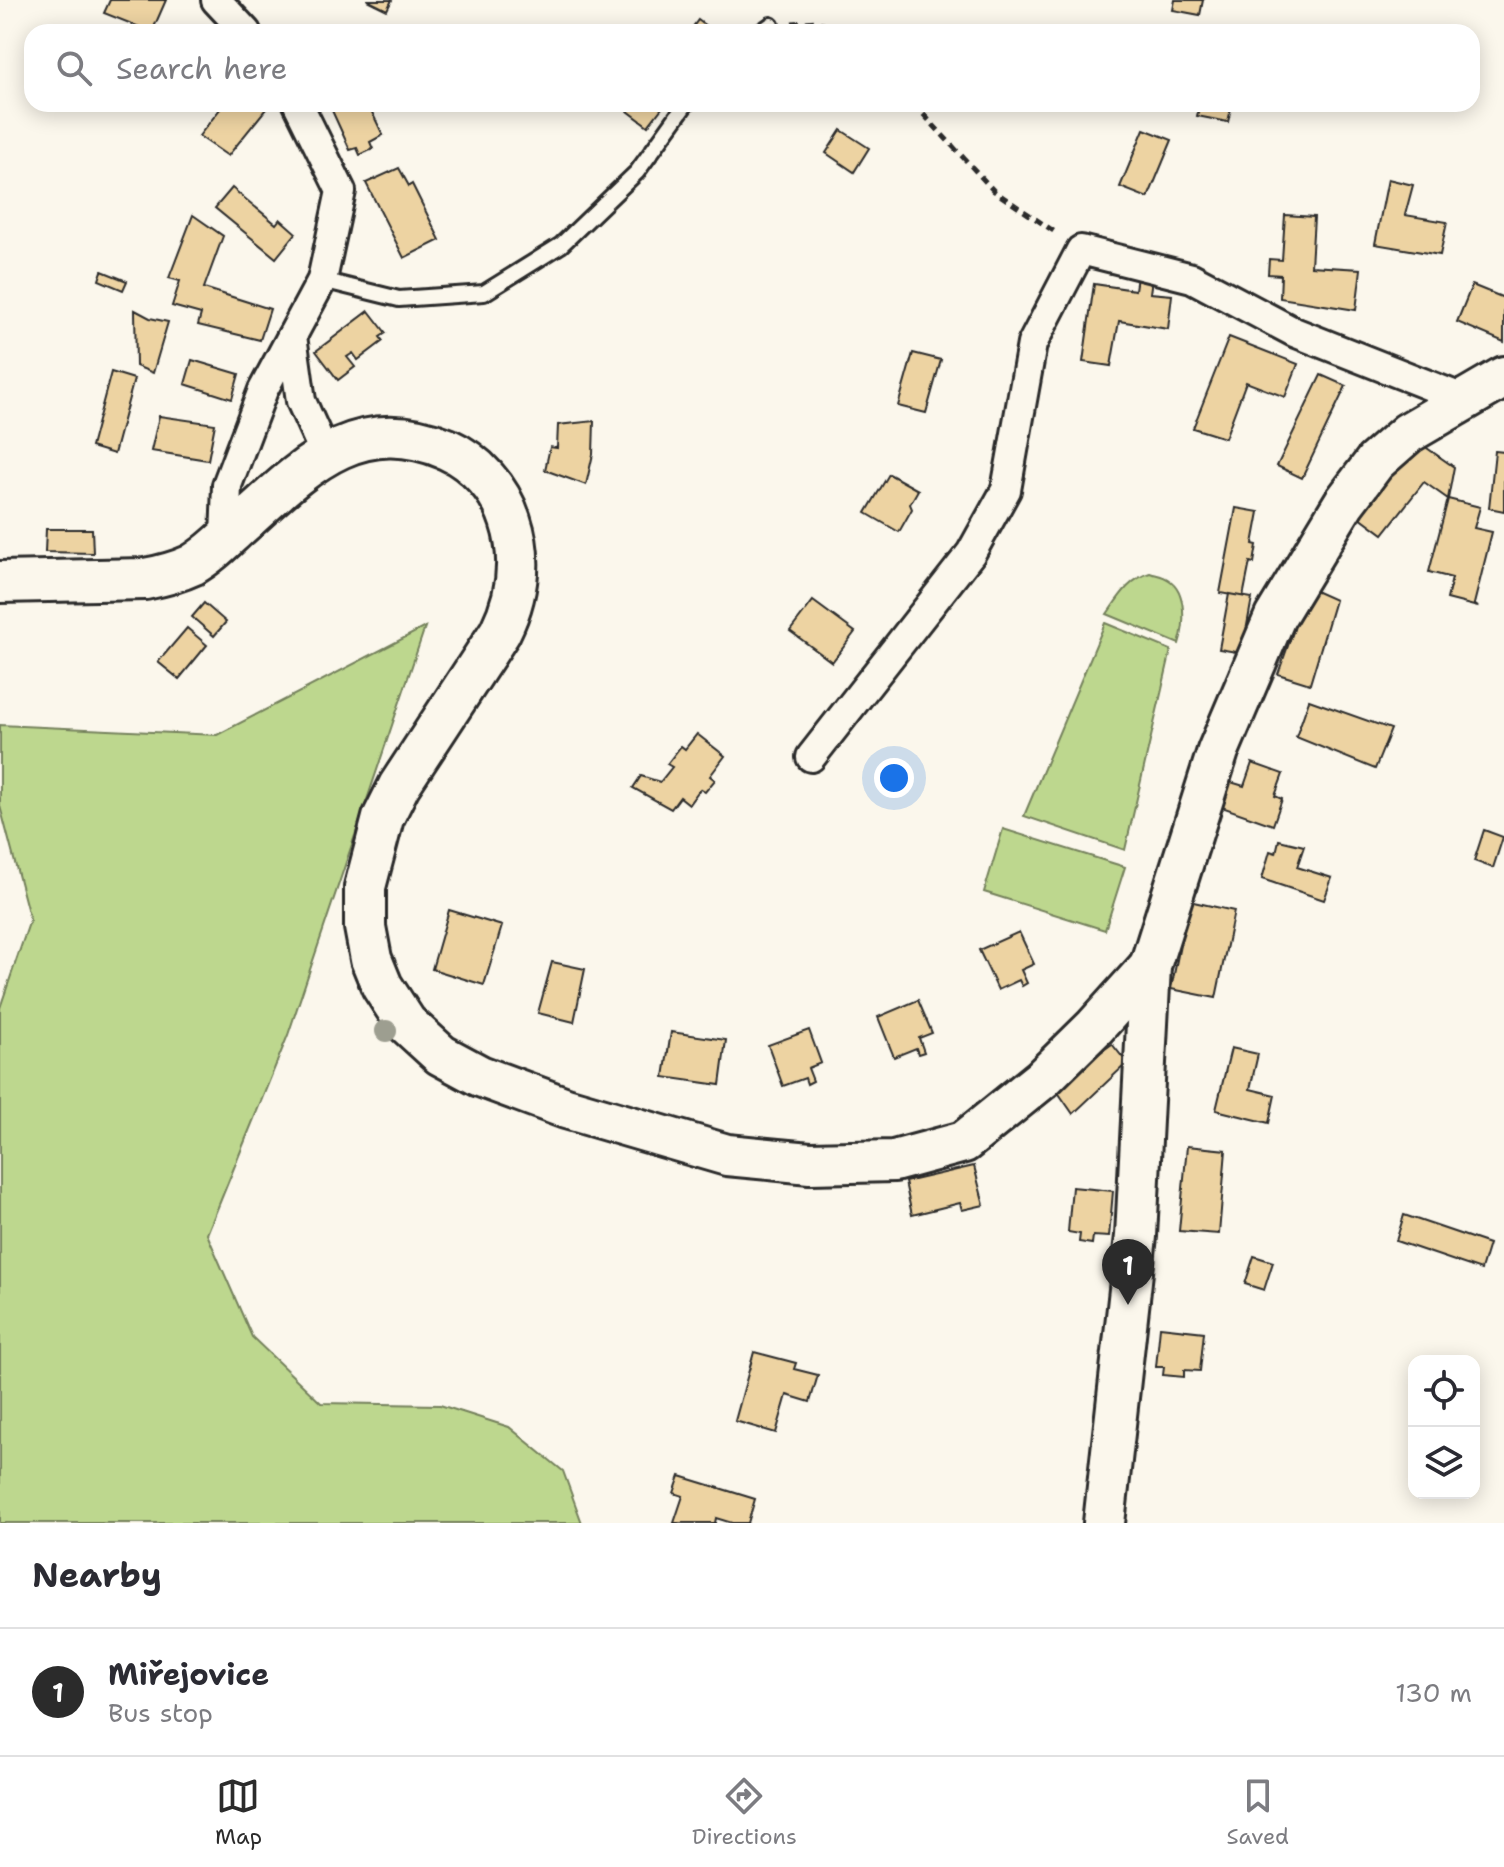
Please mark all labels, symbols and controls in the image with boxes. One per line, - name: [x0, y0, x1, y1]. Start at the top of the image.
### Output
- search box: [24, 24, 1480, 112]
- icon: search: [52, 46, 96, 90]
- text: Search here: [116, 48, 287, 89]
- your location: [874, 758, 914, 798]
- pin: 1: [1102, 1239, 1154, 1305]
- map controls: [1408, 1355, 1480, 1499]
- button: locate: [1408, 1355, 1480, 1427]
- button: layers: [1408, 1427, 1480, 1499]
- text: Nearby: [32, 1552, 162, 1598]
- text: Miřejovice: [108, 1654, 269, 1695]
- text: 1: [52, 1675, 64, 1710]
- text: 130 m: [1395, 1675, 1472, 1710]
- text: Bus stop: [108, 1695, 213, 1730]
- tab: Map: [215, 1774, 262, 1851]
- tab: Directions: [692, 1774, 797, 1851]
- tab: Saved: [1227, 1774, 1289, 1851]

